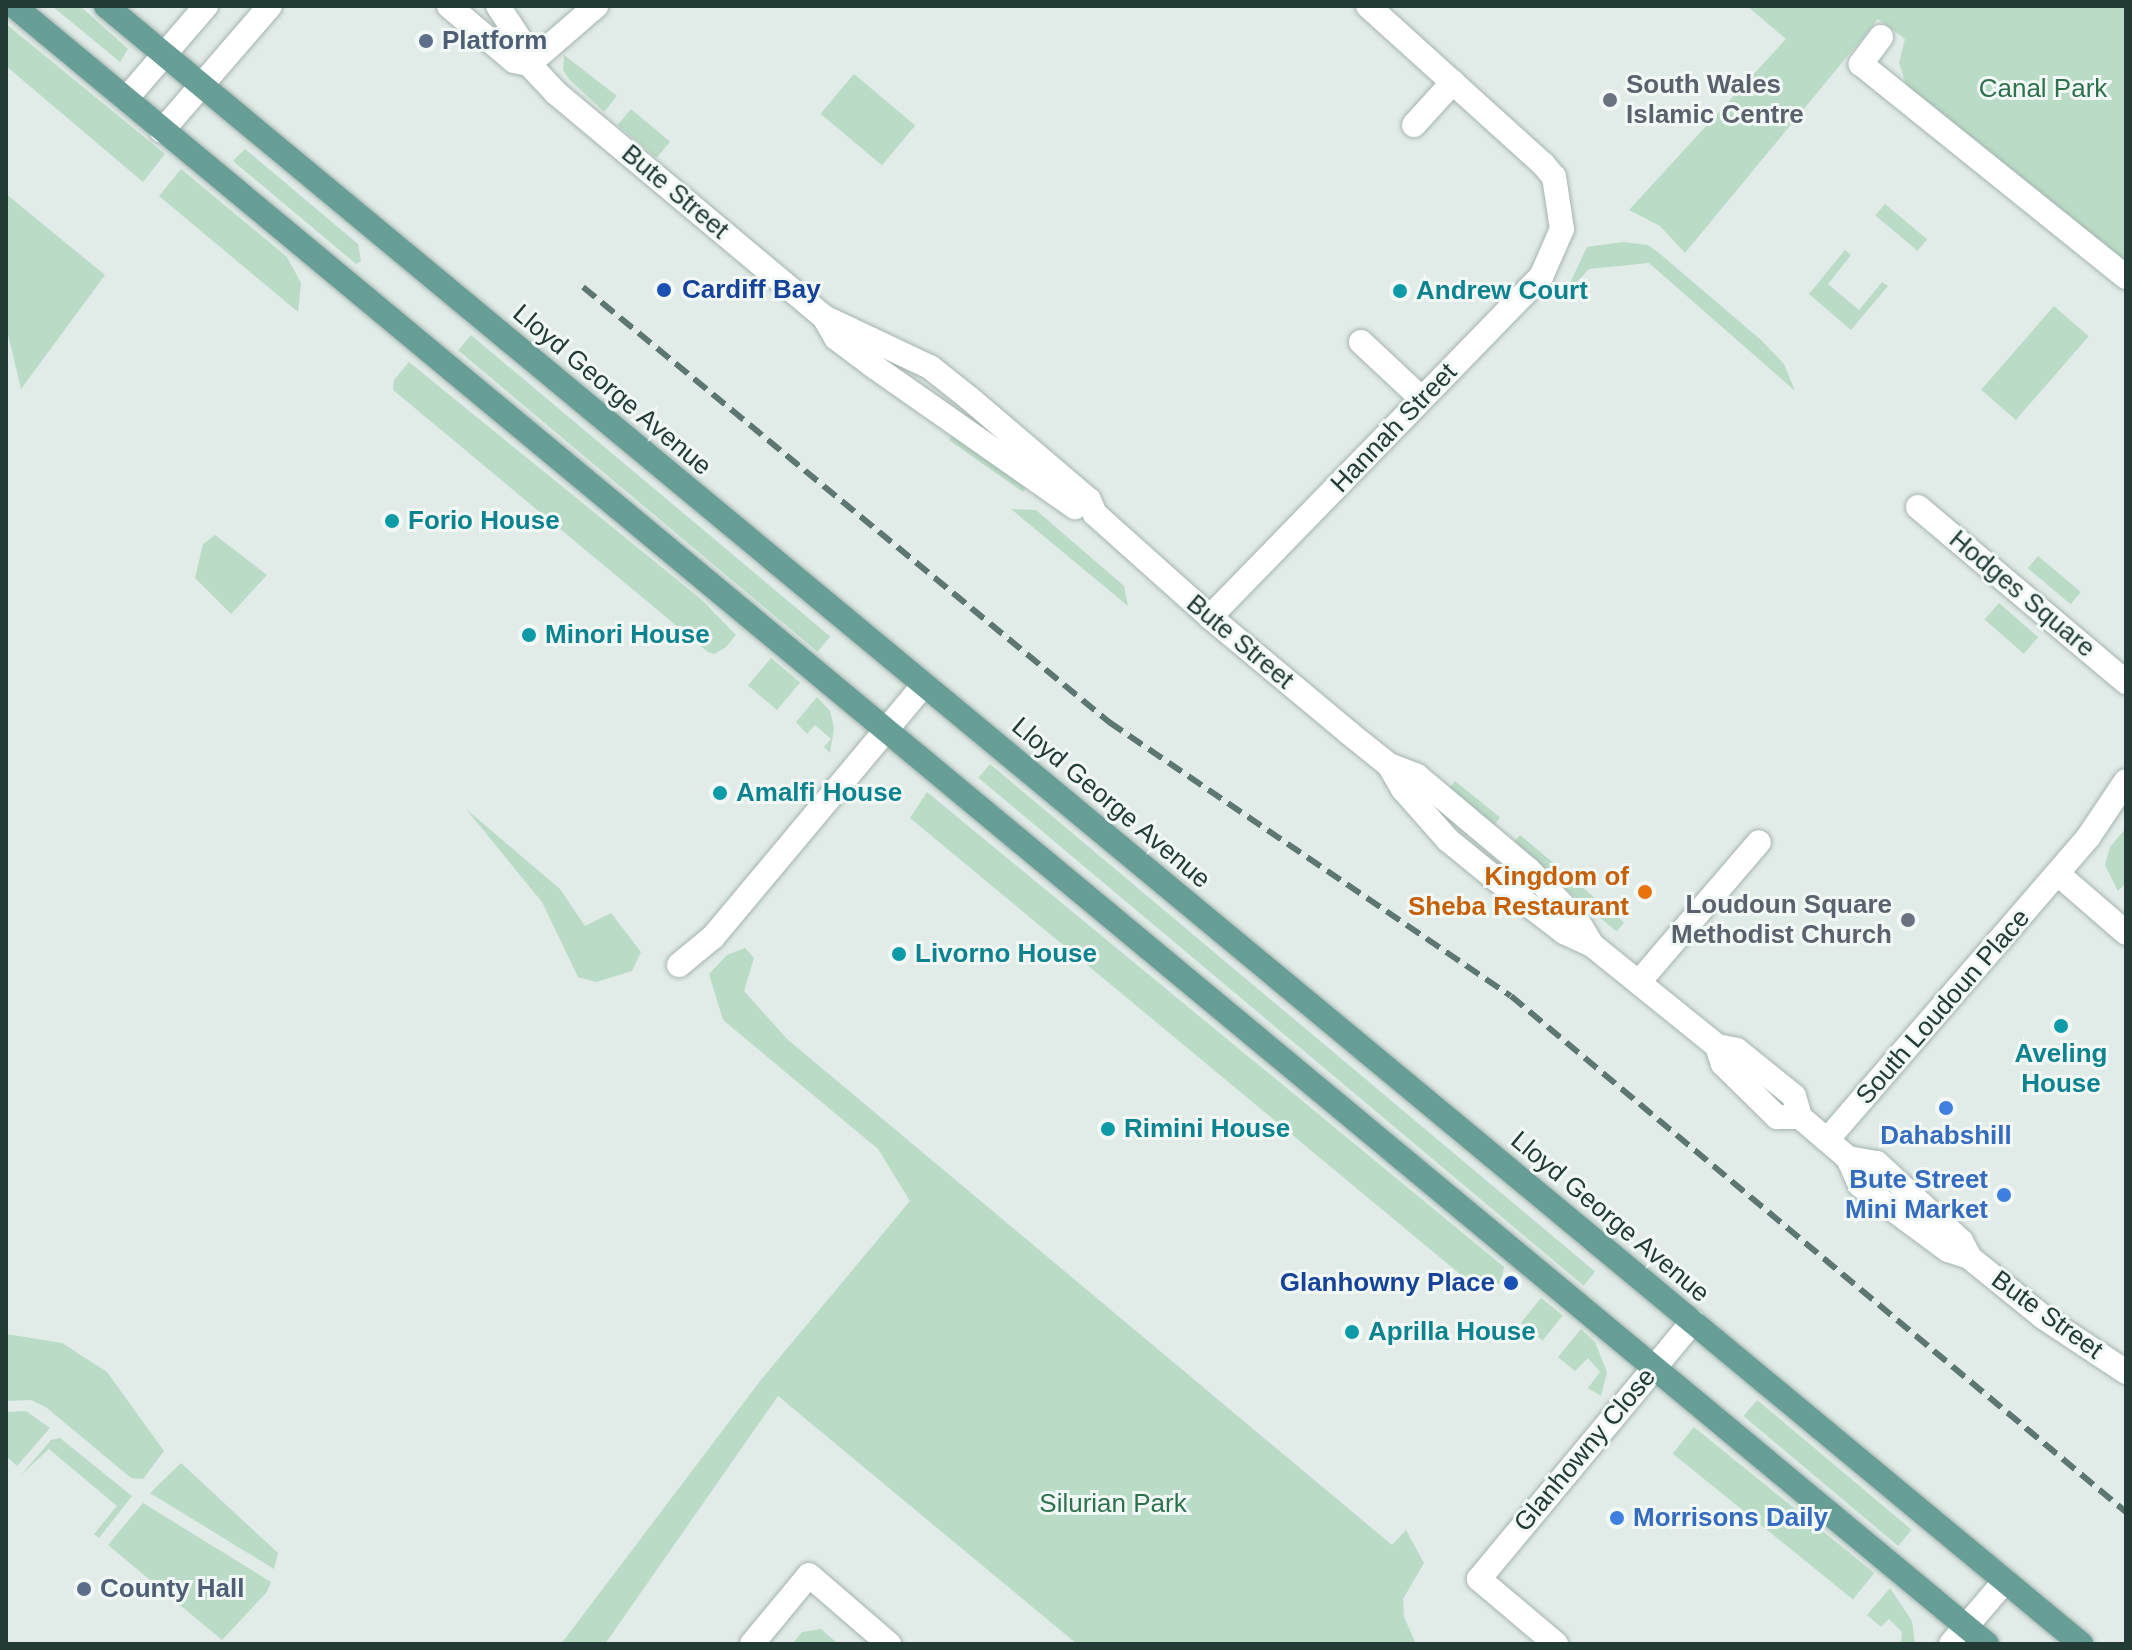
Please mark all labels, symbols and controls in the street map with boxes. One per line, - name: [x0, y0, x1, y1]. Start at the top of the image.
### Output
- place label: Platform: [442, 25, 547, 57]
- marker: Platform: [417, 32, 435, 50]
- place label: South Wales Islamic Centre: [1626, 69, 1804, 130]
- park label: Canal Park: [1979, 73, 2107, 105]
- marker: South Wales Islamic Centre: [1601, 91, 1619, 109]
- street label: Bute Street: [615, 138, 735, 246]
- place label: Cardiff Bay: [682, 274, 821, 306]
- place label: Andrew Court: [1416, 275, 1588, 307]
- marker: Cardiff Bay: [653, 279, 675, 301]
- marker: Andrew Court: [1391, 282, 1409, 300]
- street label: Lloyd George Avenue: [506, 297, 718, 483]
- street label: Hannah Street: [1325, 357, 1463, 499]
- place label: Forio House: [408, 505, 560, 537]
- marker: Forio House: [383, 512, 401, 530]
- street label: Hodges Square: [1943, 524, 2101, 664]
- street label: Bute Street: [1180, 588, 1300, 696]
- place label: Minori House: [545, 619, 710, 651]
- marker: Minori House: [520, 626, 538, 644]
- street label: Lloyd George Avenue: [1005, 710, 1217, 896]
- place label: Amalfi House: [736, 777, 902, 809]
- marker: Amalfi House: [711, 784, 729, 802]
- place label: Kingdom of Sheba Restaurant: [1408, 861, 1629, 922]
- marker: Kingdom of Sheba Restaurant: [1636, 883, 1654, 901]
- place label: Loudoun Square Methodist Church: [1671, 889, 1892, 950]
- street label: South Loudoun Place: [1850, 903, 2036, 1111]
- marker: Loudoun Square Methodist Church: [1899, 911, 1917, 929]
- place label: Livorno House: [915, 938, 1097, 970]
- marker: Livorno House: [890, 945, 908, 963]
- marker: Aveling House: [2052, 1017, 2070, 1035]
- place label: Aveling House: [2015, 1038, 2107, 1100]
- marker: Dahabshill: [1937, 1099, 1955, 1117]
- place label: Rimini House: [1124, 1113, 1290, 1145]
- marker: Rimini House: [1099, 1120, 1117, 1138]
- place label: Dahabshill: [1880, 1120, 2012, 1152]
- street label: Lloyd George Avenue: [1504, 1124, 1716, 1310]
- place label: Bute Street Mini Market: [1845, 1164, 1988, 1226]
- marker: Bute Street Mini Market: [1995, 1186, 2013, 1204]
- street label: Bute Street: [1985, 1264, 2109, 1366]
- place label: Glanhowny Place: [1280, 1267, 1495, 1299]
- marker: Glanhowny Place: [1502, 1274, 1520, 1292]
- place label: Aprilla House: [1368, 1316, 1536, 1348]
- marker: Aprilla House: [1343, 1323, 1361, 1341]
- street label: Glanhowny Close: [1508, 1362, 1662, 1538]
- park label: Silurian Park: [1039, 1488, 1187, 1520]
- place label: Morrisons Daily: [1633, 1502, 1828, 1534]
- marker: Morrisons Daily: [1608, 1509, 1626, 1527]
- place label: County Hall: [100, 1573, 244, 1605]
- marker: County Hall: [75, 1580, 93, 1598]

